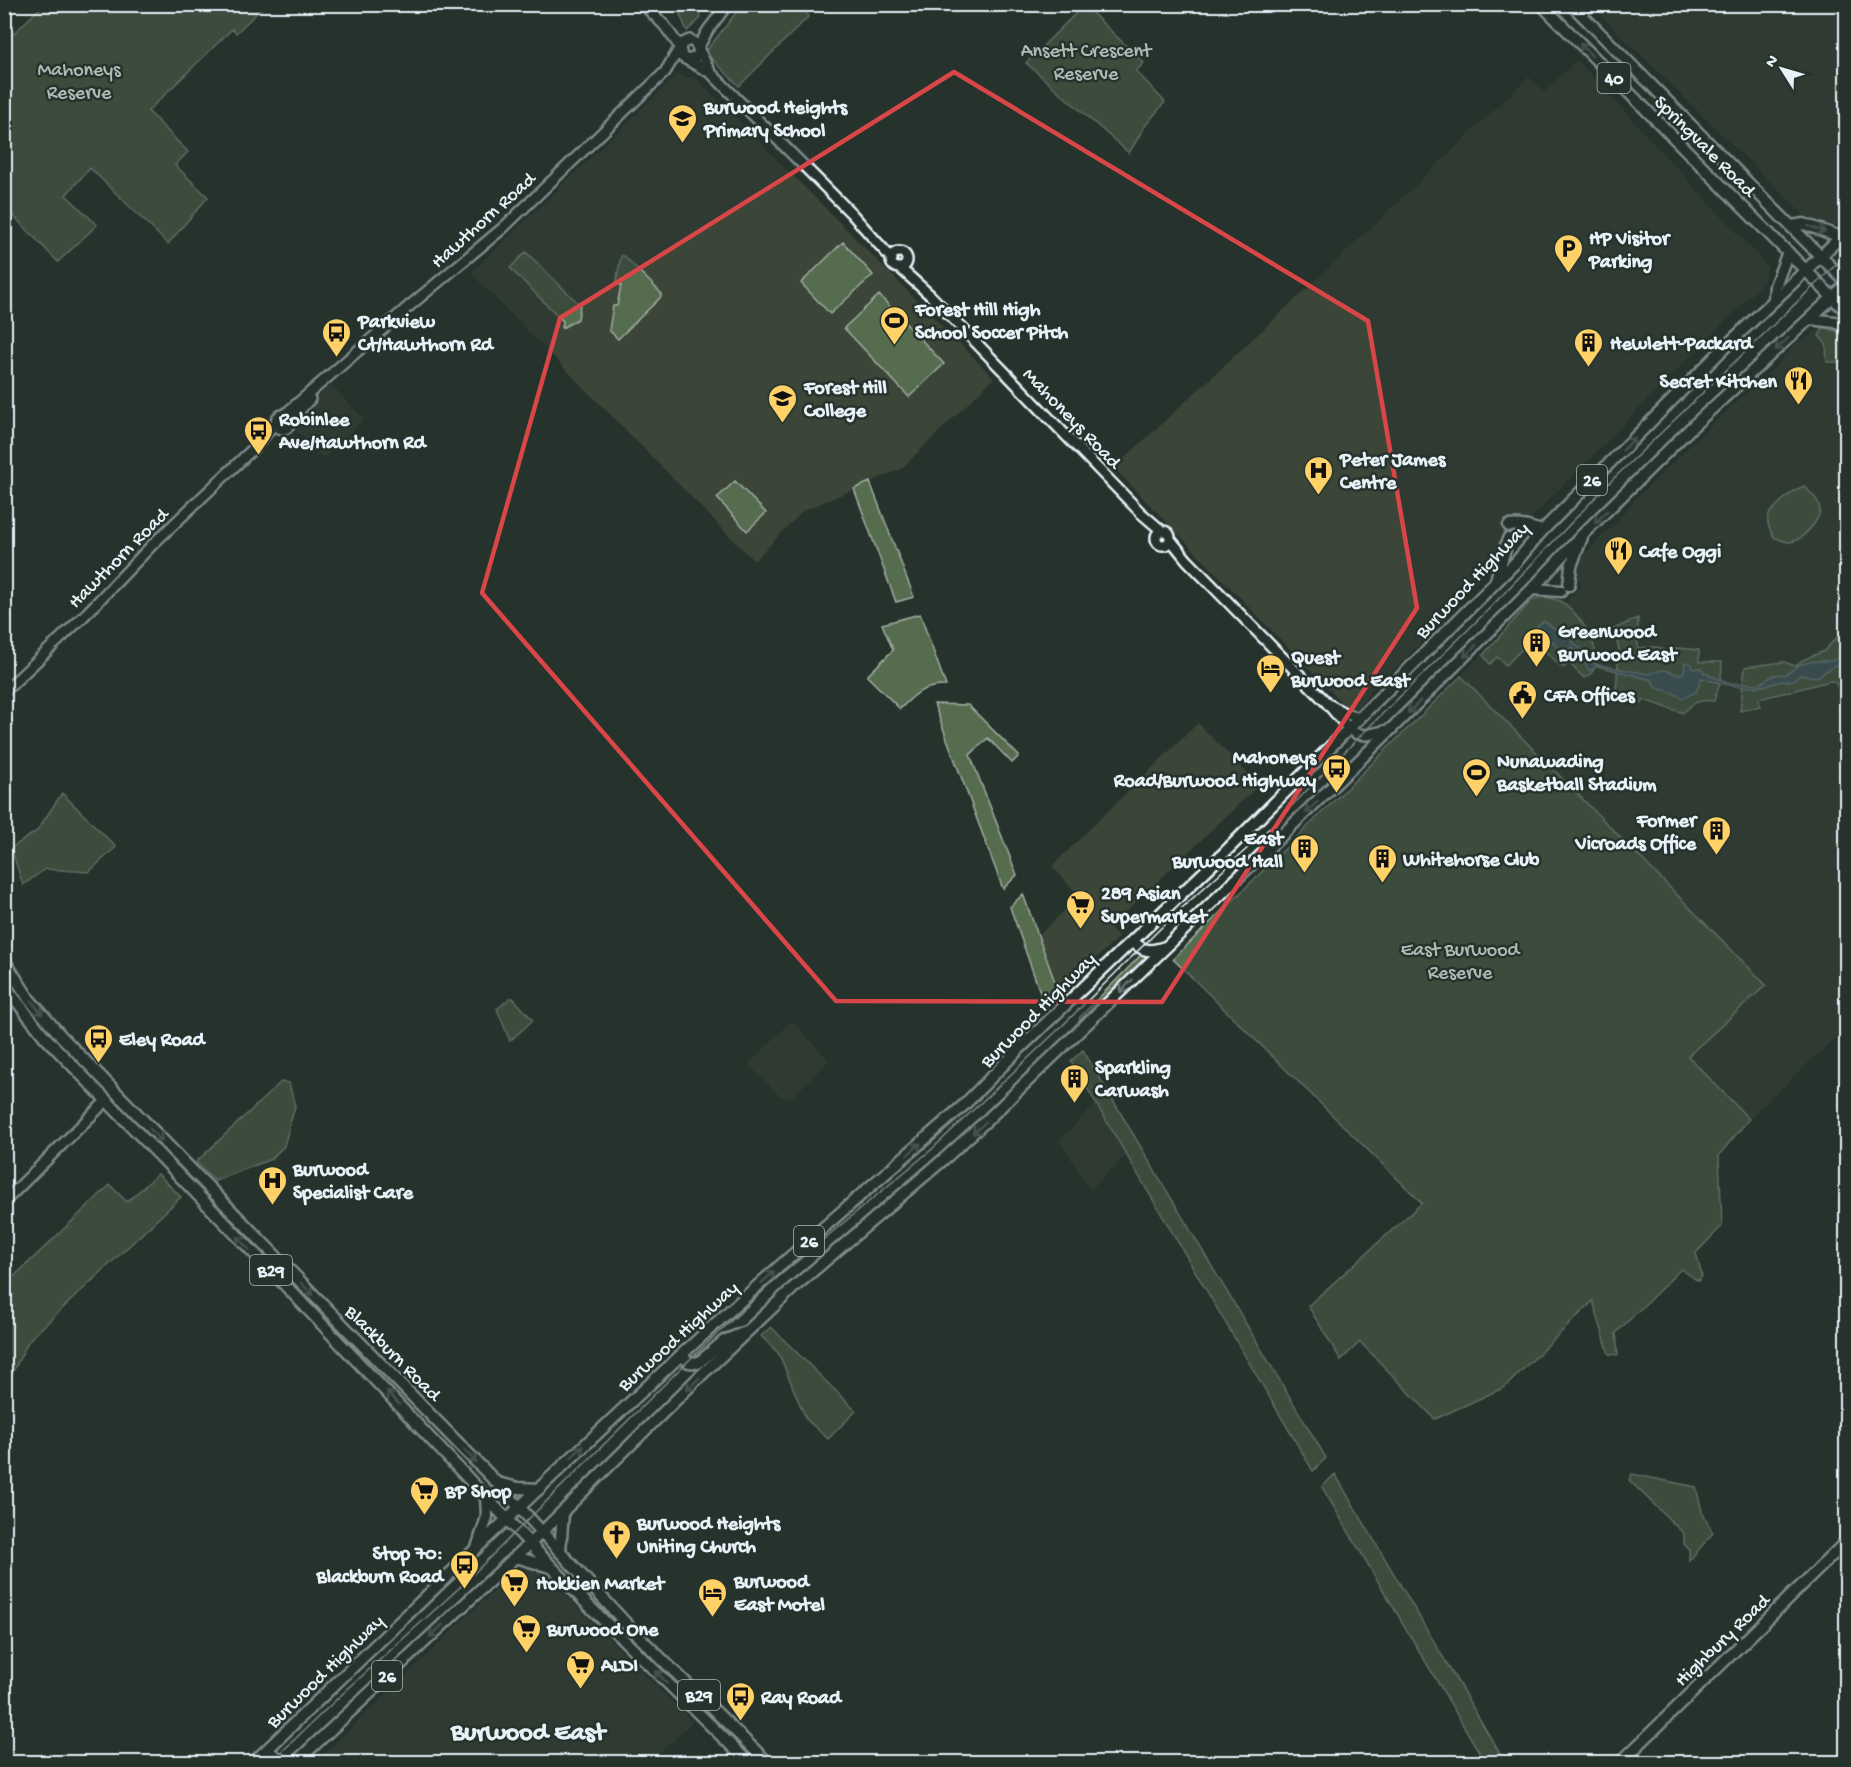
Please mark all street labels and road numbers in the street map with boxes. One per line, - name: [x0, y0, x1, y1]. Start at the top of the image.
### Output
- road number: 40: [1598, 63, 1630, 93]
- street label: Springvale Road: [1648, 92, 1761, 205]
- street label: Hawthorn Road: [427, 167, 543, 274]
- street label: Mahoneys Road: [1017, 364, 1126, 476]
- road number: 26: [1577, 465, 1607, 495]
- street label: Hawthorn Road: [65, 503, 176, 614]
- street label: Burwood Highway: [1411, 518, 1535, 645]
- street label: Burwood Highway: [976, 949, 1102, 1075]
- road number: 26: [794, 1226, 824, 1256]
- road number: B29: [250, 1255, 292, 1285]
- street label: Burwood Highway: [614, 1278, 744, 1398]
- street label: Blackburn Road: [338, 1301, 446, 1409]
- street label: Highbury Road: [1671, 1589, 1777, 1693]
- street label: Burwood Highway: [262, 1611, 390, 1735]
- road number: 26: [372, 1661, 402, 1691]
- road number: B29: [678, 1680, 720, 1710]

